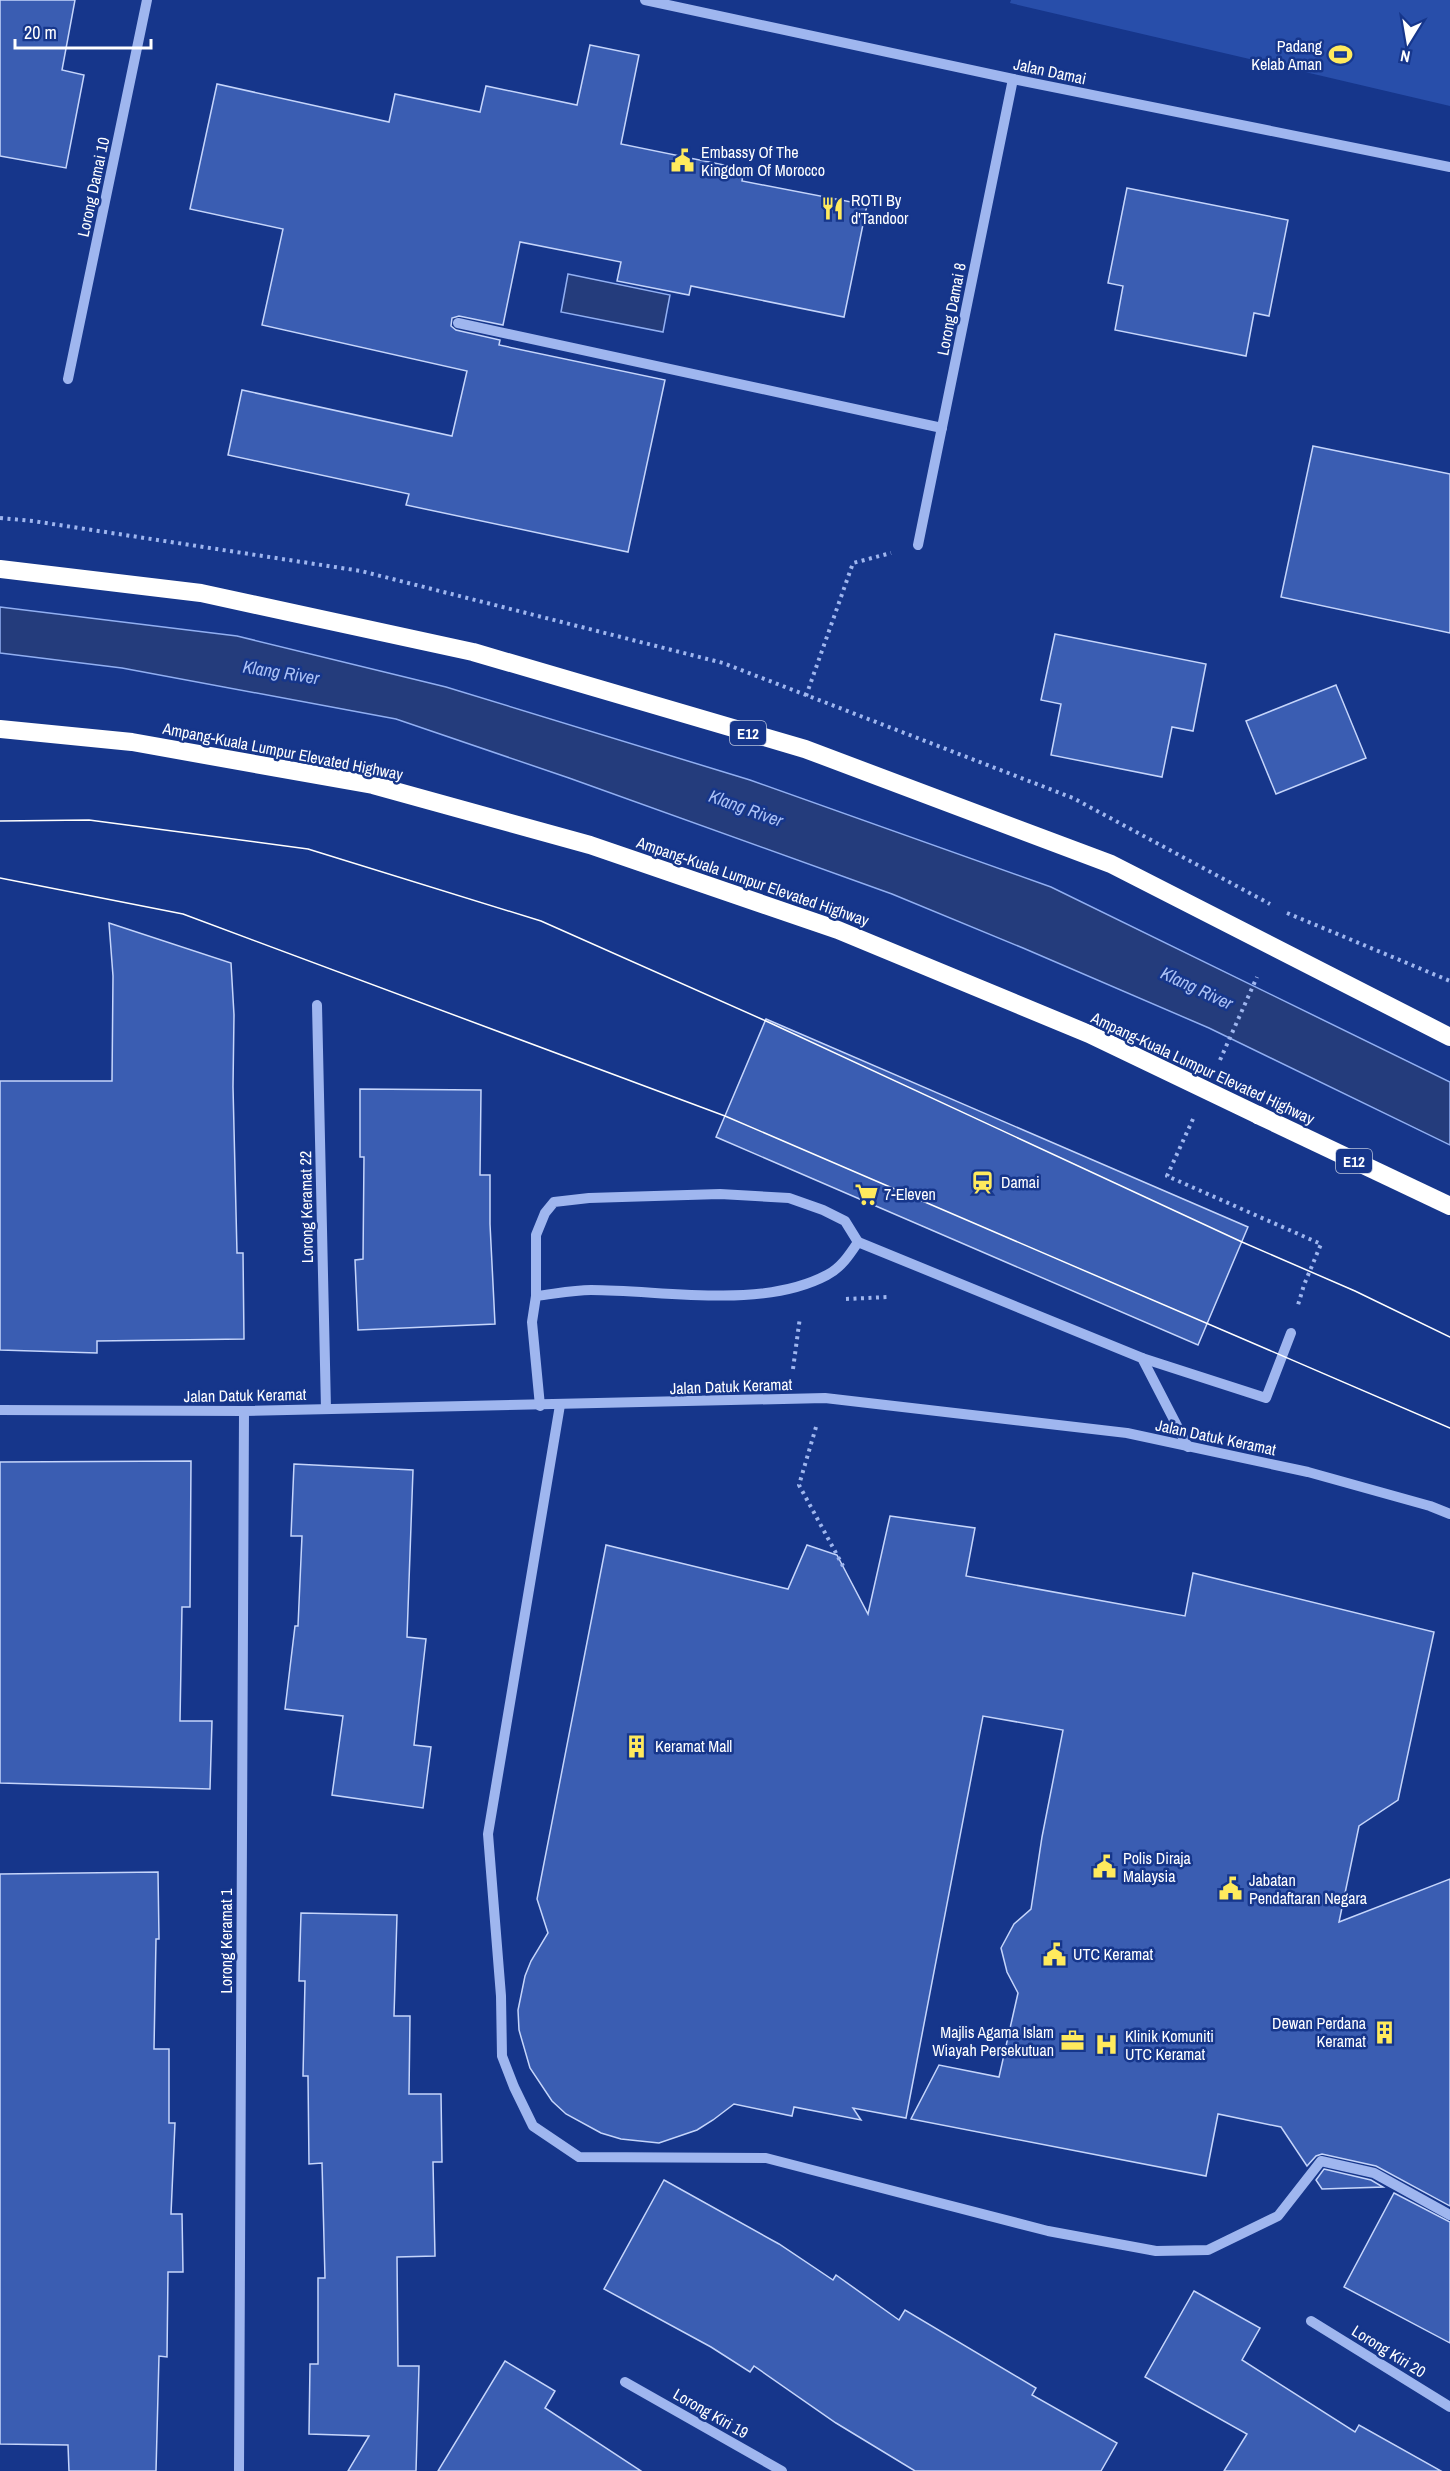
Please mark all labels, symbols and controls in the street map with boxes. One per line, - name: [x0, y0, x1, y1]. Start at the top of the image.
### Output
- scale bar: [15, 12, 152, 50]
- north arrow: [1378, 12, 1438, 72]
- text: 20 m: [24, 20, 57, 45]
- place label: Padang Kelab Aman: [1251, 35, 1323, 75]
- sports icon: Padang Kelab Aman: [1327, 42, 1353, 68]
- text: N: [1398, 45, 1412, 68]
- street label: Jalan Damai: [1012, 53, 1088, 89]
- street label: Lorong Damai 10: [72, 135, 114, 239]
- place label: Embassy Of The Kingdom Of Morocco: [701, 141, 825, 181]
- public building icon: Embassy Of The Kingdom Of Morocco: [670, 148, 696, 174]
- place label: ROTI By d'Tandoor: [851, 189, 909, 229]
- restaurant icon: ROTI By d'Tandoor: [820, 196, 846, 222]
- street label: Lorong Damai 8: [931, 261, 971, 357]
- water label: Klang River: [241, 654, 322, 691]
- street label: Ampang-Kuala Lumpur Elevated Highway: [160, 717, 405, 785]
- road number: E12: [730, 721, 766, 745]
- water label: Klang River: [705, 783, 788, 833]
- street label: Ampang-Kuala Lumpur Elevated Highway: [633, 831, 872, 931]
- water label: Klang River: [1157, 960, 1238, 1016]
- street label: Ampang-Kuala Lumpur Elevated Highway: [1087, 1006, 1319, 1130]
- road number: E12: [1336, 1149, 1372, 1173]
- street label: Lorong Keramat 22: [294, 1151, 318, 1263]
- station icon: Damai: [970, 1169, 996, 1195]
- place label: Damai: [1001, 1171, 1040, 1193]
- supermarket icon: 7-Eleven: [853, 1181, 879, 1207]
- place label: 7-Eleven: [884, 1183, 936, 1205]
- street label: Jalan Datuk Keramat: [669, 1373, 793, 1399]
- street label: Jalan Datuk Keramat: [184, 1383, 307, 1407]
- street label: Jalan Datuk Keramat: [1154, 1414, 1279, 1461]
- building icon: Keramat Mall: [624, 1733, 650, 1759]
- place label: Keramat Mall: [655, 1735, 732, 1757]
- place label: Polis Diraja Malaysia: [1123, 1847, 1192, 1887]
- public building icon: Polis Diraja Malaysia: [1092, 1854, 1118, 1880]
- place label: Jabatan Pendaftaran Negara: [1249, 1869, 1368, 1909]
- public building icon: Jabatan Pendaftaran Negara: [1218, 1876, 1244, 1902]
- street label: Lorong Keramat 1: [215, 1888, 237, 1994]
- public building icon: UTC Keramat: [1042, 1941, 1068, 1967]
- place label: UTC Keramat: [1073, 1943, 1154, 1965]
- place label: Dewan Perdana Keramat: [1272, 2012, 1367, 2052]
- building icon: Dewan Perdana Keramat: [1371, 2019, 1397, 2045]
- place label: Majlis Agama Islam Wiayah Persekutuan: [932, 2021, 1054, 2061]
- place label: Klinik Komuniti UTC Keramat: [1125, 2025, 1214, 2065]
- office icon: Majlis Agama Islam Wiayah Persekutuan: [1059, 2028, 1085, 2054]
- hospital icon: Klinik Komuniti UTC Keramat: [1094, 2032, 1120, 2058]
- street label: Lorong Kiri 20: [1348, 2320, 1430, 2382]
- street label: Lorong Kiri 19: [669, 2383, 753, 2443]

